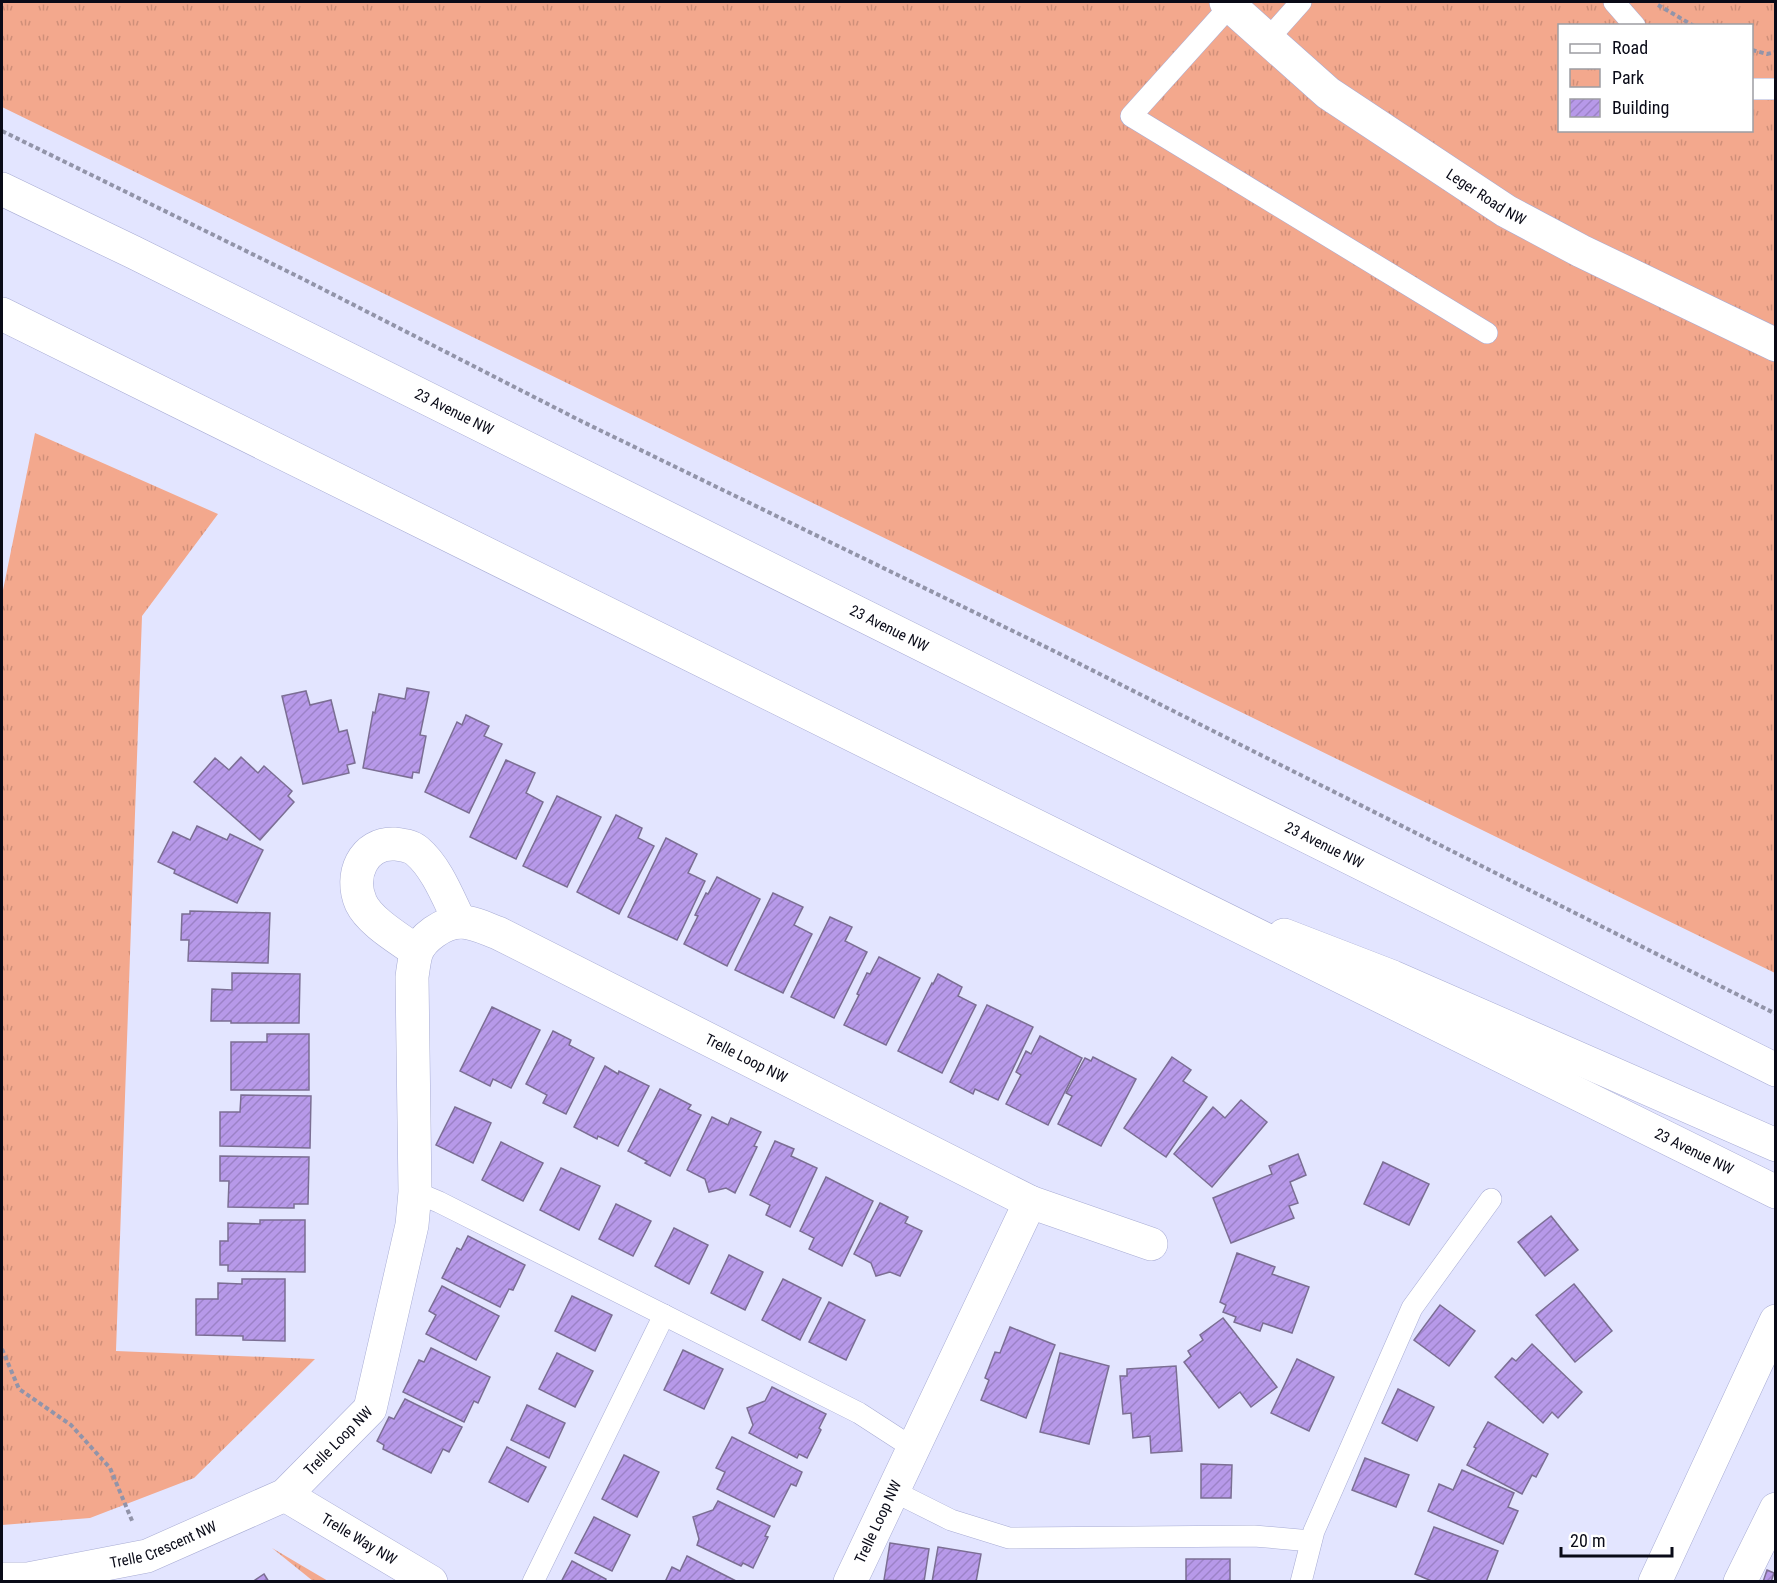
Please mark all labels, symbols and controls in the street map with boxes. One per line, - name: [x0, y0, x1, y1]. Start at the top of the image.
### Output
- legend: [1558, 24, 1753, 132]
- text: Road: [1612, 37, 1648, 58]
- text: Park: [1612, 67, 1644, 88]
- text: Building: [1612, 97, 1669, 118]
- street label: Leger Road NW: [1443, 165, 1529, 229]
- street label: 23 Avenue NW: [412, 385, 497, 439]
- street label: 23 Avenue NW: [847, 601, 932, 656]
- street label: 23 Avenue NW: [1282, 818, 1367, 872]
- street label: Trelle Loop NW: [702, 1030, 791, 1087]
- street label: 23 Avenue NW: [1652, 1124, 1737, 1179]
- street label: Trelle Loop NW: [300, 1402, 377, 1479]
- street label: Trelle Loop NW: [851, 1477, 905, 1567]
- street label: Trelle Way NW: [318, 1510, 400, 1569]
- street label: Trelle Crescent NW: [108, 1517, 220, 1572]
- scale bar: [1561, 1520, 1672, 1558]
- text: 20 m: [1570, 1530, 1605, 1551]

